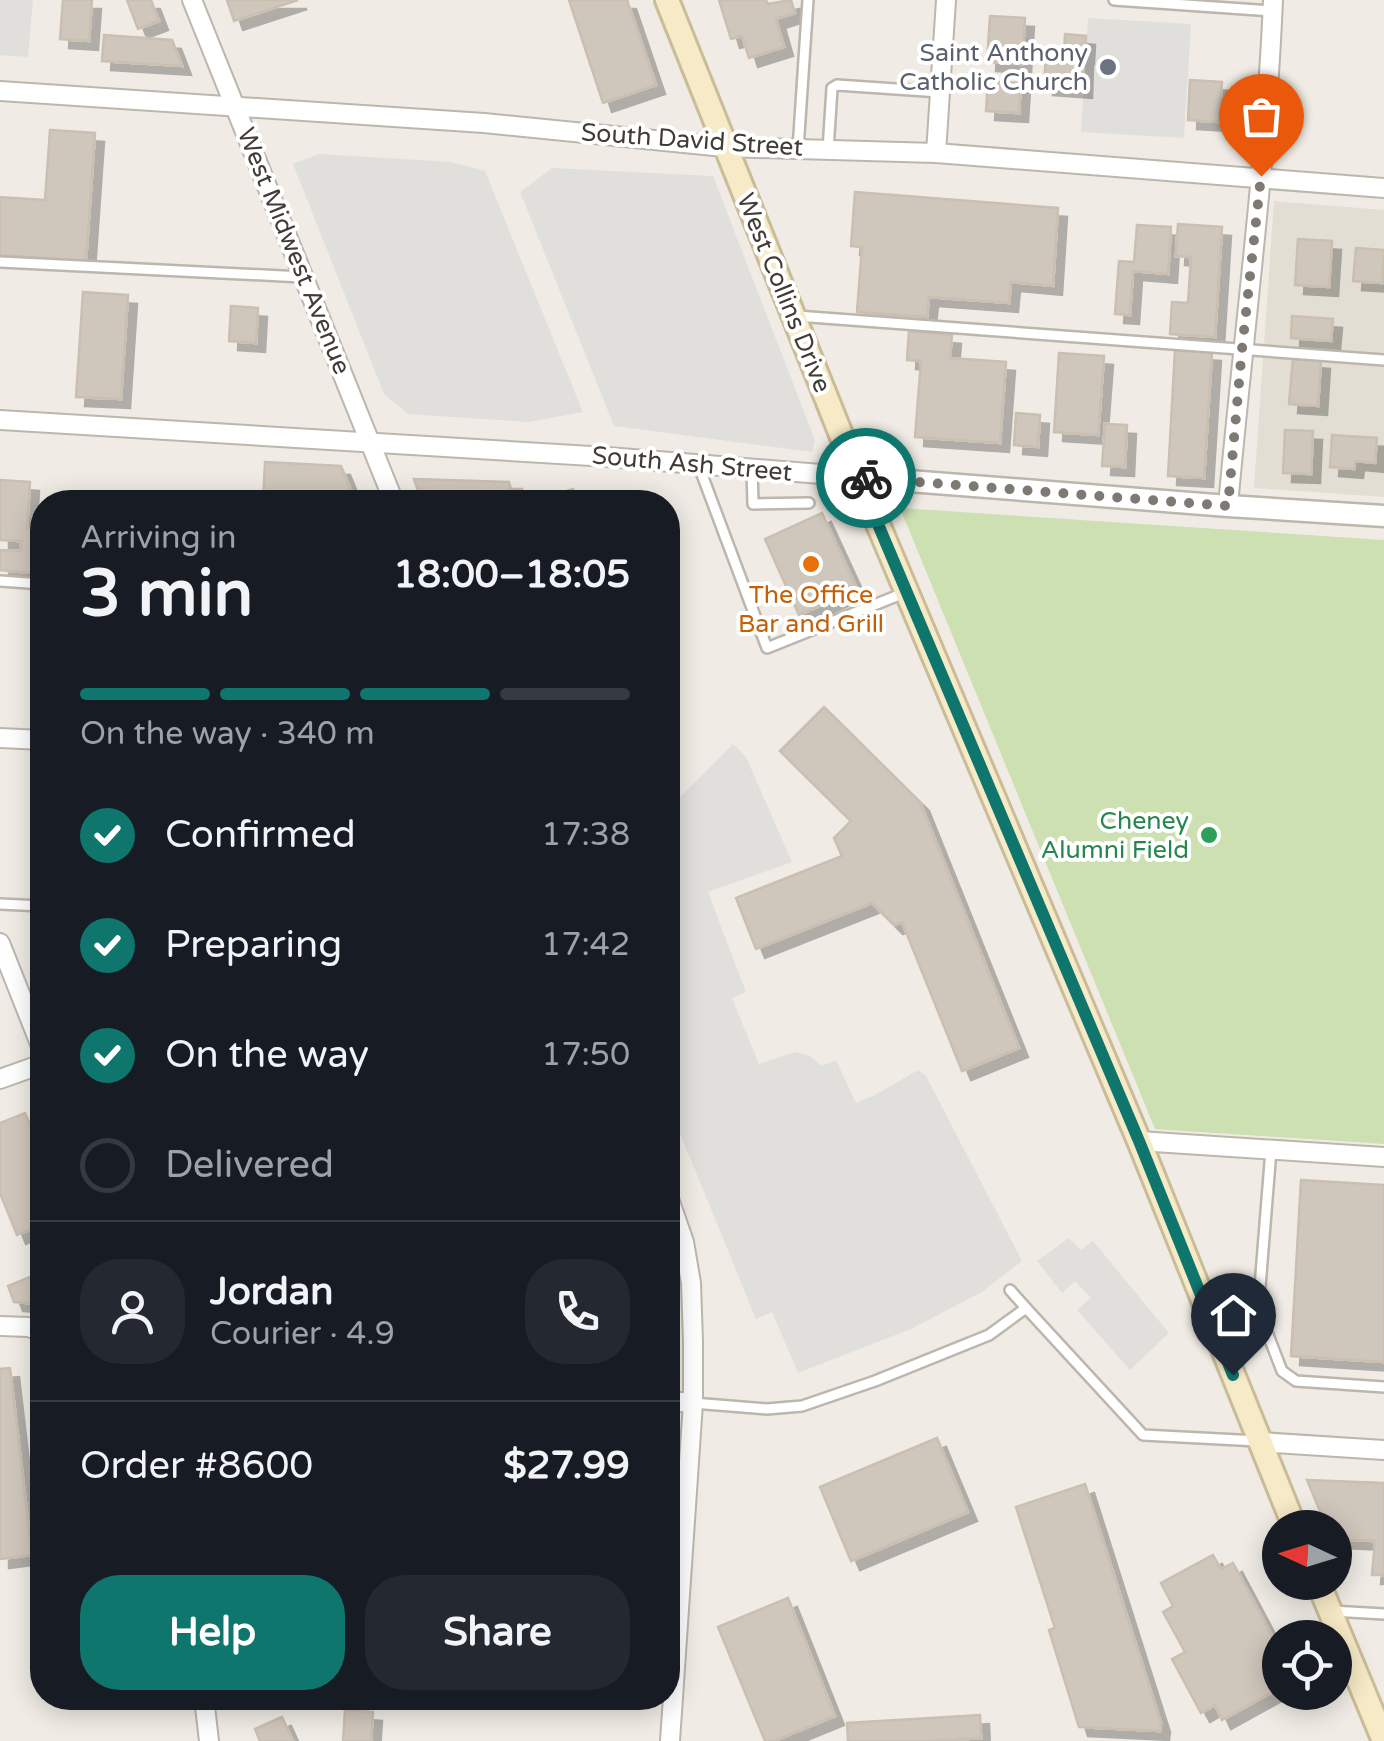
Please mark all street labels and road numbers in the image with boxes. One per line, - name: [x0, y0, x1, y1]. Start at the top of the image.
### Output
- street label: South David Street: [580, 117, 805, 163]
- street label: West Midwest Avenue: [231, 123, 357, 379]
- street label: West Collins Drive: [730, 189, 838, 397]
- street label: South Ash Street: [591, 440, 794, 488]

